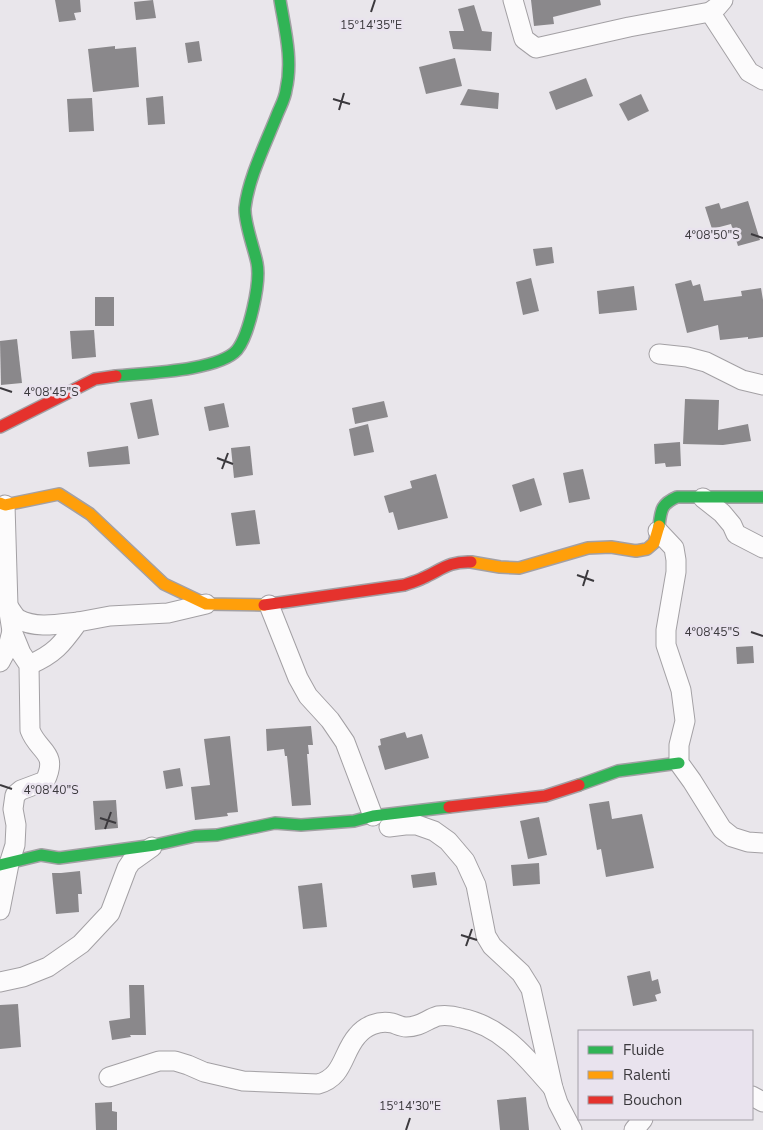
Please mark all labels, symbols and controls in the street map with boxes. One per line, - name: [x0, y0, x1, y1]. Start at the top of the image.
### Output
- text: 15°14'35"E: [340, 17, 402, 33]
- text: 4°08'50"S: [684, 227, 740, 243]
- text: 4°08'45"S: [23, 384, 79, 400]
- text: 4°08'45"S: [684, 624, 740, 640]
- text: 4°08'40"S: [23, 782, 79, 798]
- legend: [578, 1030, 753, 1120]
- text: Fluide: [623, 1040, 664, 1060]
- text: Ralenti: [623, 1065, 671, 1085]
- text: Bouchon: [623, 1090, 682, 1110]
- text: 15°14'30"E: [379, 1098, 441, 1114]

